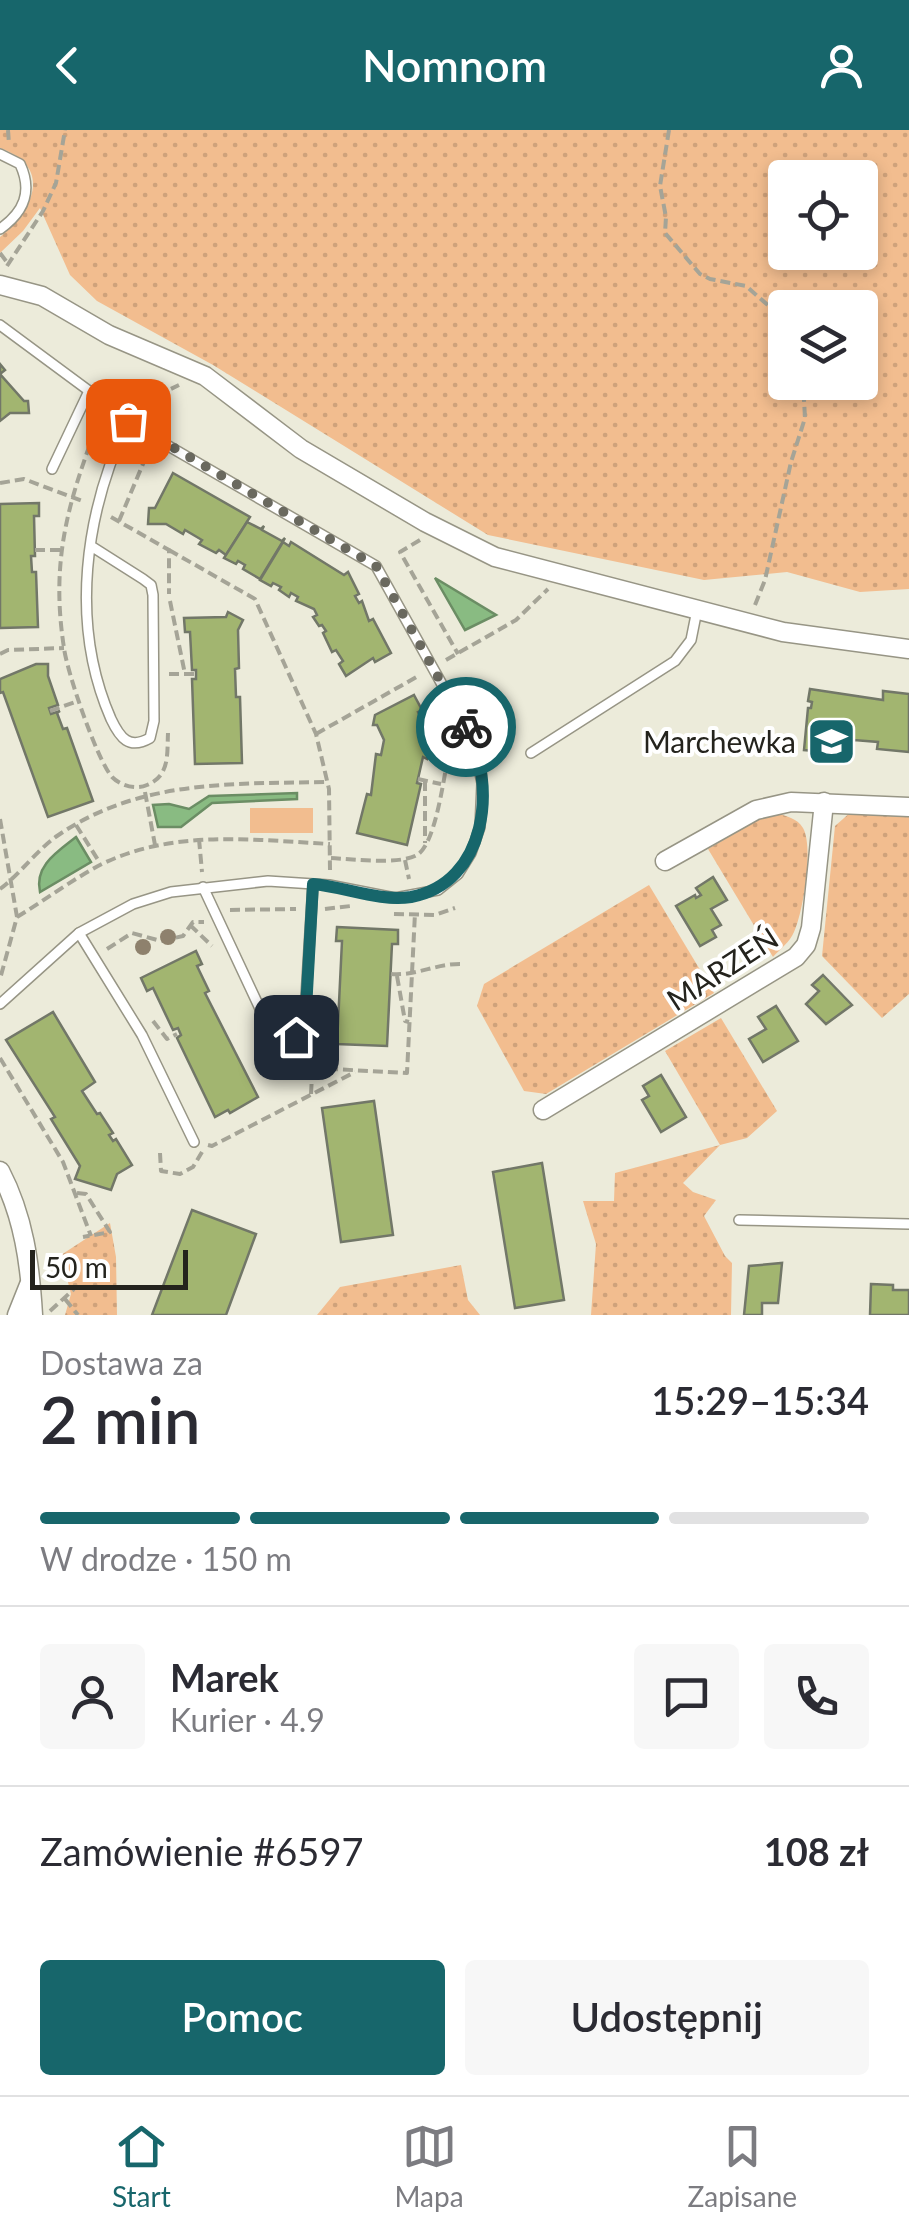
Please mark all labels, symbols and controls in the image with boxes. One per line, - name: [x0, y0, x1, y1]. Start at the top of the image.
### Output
- icon: back: [40, 38, 95, 93]
- text: Nomnom: [362, 38, 547, 92]
- icon: person: [814, 38, 869, 93]
- map controls: [768, 160, 878, 400]
- button: locate: [768, 160, 878, 270]
- button: layers: [768, 290, 878, 400]
- pin: [86, 379, 171, 464]
- icon: bag: [101, 394, 156, 449]
- courier: [416, 677, 516, 777]
- icon: bike: [439, 700, 494, 755]
- school or university icon: Marchewka: [805, 715, 857, 767]
- place label: Marchewka: [643, 723, 796, 759]
- street label: MARZEŃ: [660, 919, 784, 1017]
- pin: [254, 995, 339, 1080]
- icon: home: [269, 1010, 324, 1065]
- scale bar: [30, 1245, 188, 1290]
- text: 50 m: [45, 1250, 108, 1284]
- text: Dostawa za: [40, 1343, 203, 1382]
- text: 15:29–15:34: [651, 1377, 869, 1423]
- text: 2 min: [40, 1380, 200, 1458]
- text: W drodze · 150 m: [40, 1539, 292, 1578]
- button: person: [40, 1644, 145, 1749]
- button: chat: [634, 1644, 739, 1749]
- button: phone: [764, 1644, 869, 1749]
- text: Marek: [170, 1654, 279, 1700]
- text: Kurier · 4.9: [170, 1700, 325, 1739]
- text: Zamówienie #6597: [40, 1828, 364, 1874]
- text: 108 zł: [764, 1828, 869, 1874]
- button: Pomoc: [40, 1960, 445, 2075]
- button: Udostępnij: [465, 1960, 869, 2075]
- tab: Start: [112, 2119, 171, 2213]
- tab: Mapa: [395, 2119, 464, 2213]
- tab: Zapisane: [688, 2119, 797, 2213]

